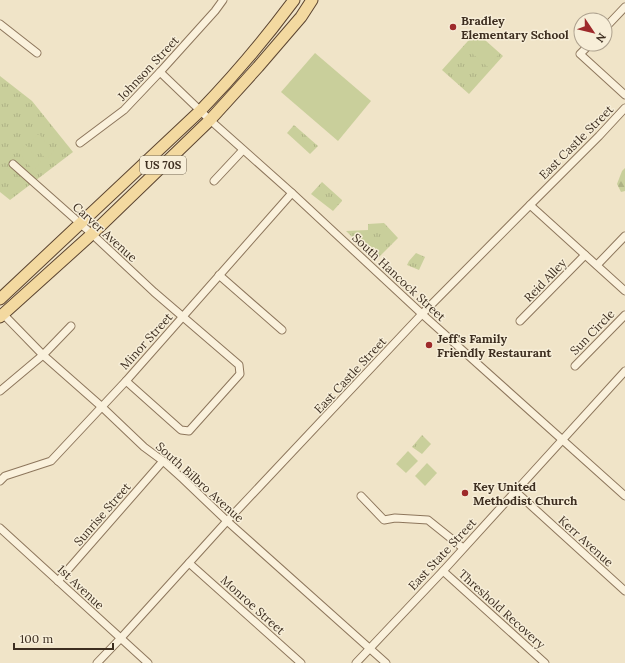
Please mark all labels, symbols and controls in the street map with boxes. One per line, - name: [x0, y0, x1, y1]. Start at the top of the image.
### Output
- north arrow: [573, 12, 613, 52]
- place label: Bradley Elementary School: [461, 13, 569, 42]
- marker: Bradley Elementary School: [448, 22, 458, 32]
- text: N: [593, 30, 609, 46]
- street label: Johnson Street: [114, 32, 182, 104]
- street label: East Castle Street: [536, 102, 616, 182]
- road number: US 70S: [140, 156, 186, 174]
- street label: Carver Avenue: [70, 199, 141, 265]
- street label: South Hancock Street: [349, 230, 449, 324]
- street label: Reid Alley: [521, 255, 570, 305]
- street label: Sun Circle: [567, 306, 618, 358]
- street label: Minor Street: [117, 309, 176, 372]
- place label: Jeff's Family Friendly Restaurant: [437, 331, 553, 360]
- street label: East Castle Street: [311, 334, 389, 416]
- marker: Jeff's Family Friendly Restaurant: [424, 340, 434, 350]
- street label: South Bilbro Avenue: [153, 439, 247, 526]
- street label: Sunrise Street: [70, 479, 134, 549]
- place label: Key United Methodist Church: [473, 479, 578, 508]
- marker: Key United Methodist Church: [460, 488, 470, 498]
- street label: Kerr Avenue: [555, 512, 617, 570]
- street label: East State Street: [405, 515, 479, 593]
- street label: 1st Avenue: [55, 562, 108, 613]
- street label: Threshold Recovery: [456, 566, 549, 652]
- street label: Monroe Street: [218, 572, 288, 638]
- scale bar: [14, 625, 113, 651]
- text: 100 m: [20, 631, 53, 646]

